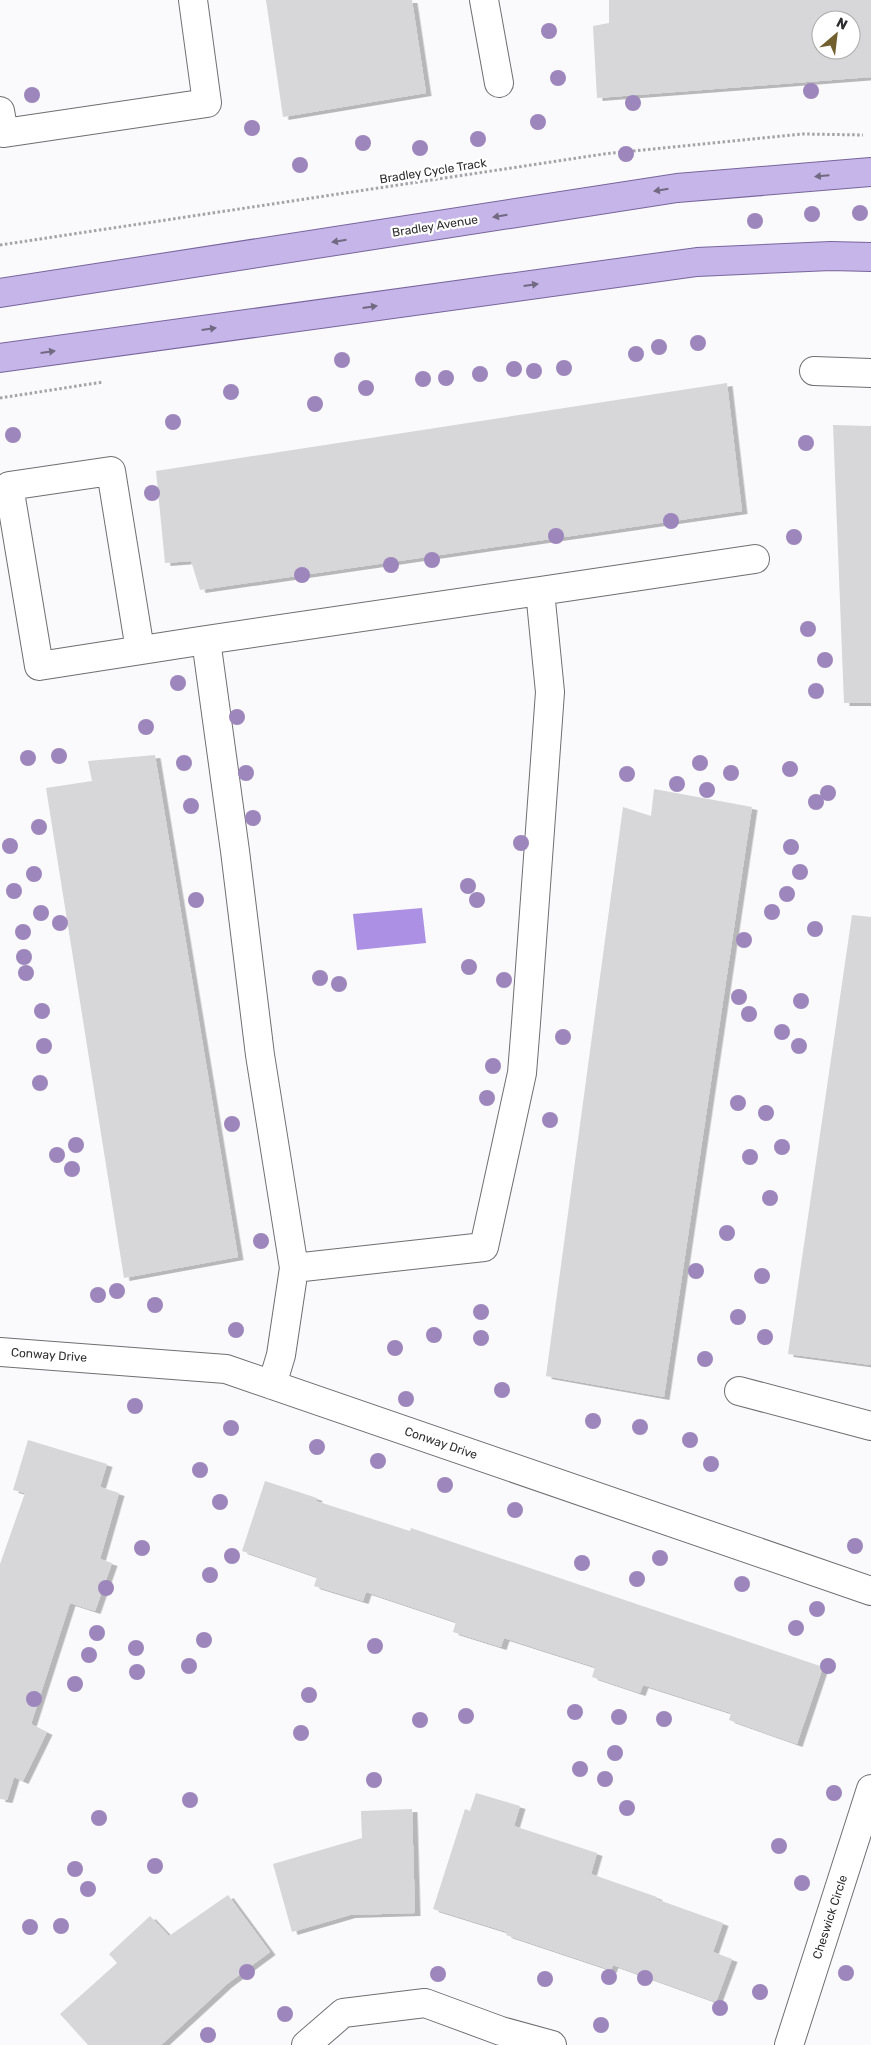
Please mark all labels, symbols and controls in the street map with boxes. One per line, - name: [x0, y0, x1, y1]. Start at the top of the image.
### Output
- north arrow: [811, 10, 861, 60]
- text: N: [833, 14, 850, 34]
- street label: Bradley Cycle Track: [379, 156, 488, 186]
- one-way arrow: [814, 172, 830, 180]
- one-way arrow: [652, 187, 668, 195]
- street label: Bradley Avenue: [391, 212, 479, 240]
- one-way arrow: [492, 212, 508, 220]
- one-way arrow: [331, 237, 347, 245]
- one-way arrow: [524, 281, 540, 289]
- one-way arrow: [363, 303, 379, 311]
- one-way arrow: [202, 325, 218, 333]
- one-way arrow: [41, 347, 57, 355]
- street label: Conway Drive: [11, 1345, 88, 1365]
- street label: Conway Drive: [403, 1424, 480, 1462]
- street label: Cheswick Circle: [810, 1873, 850, 1961]

